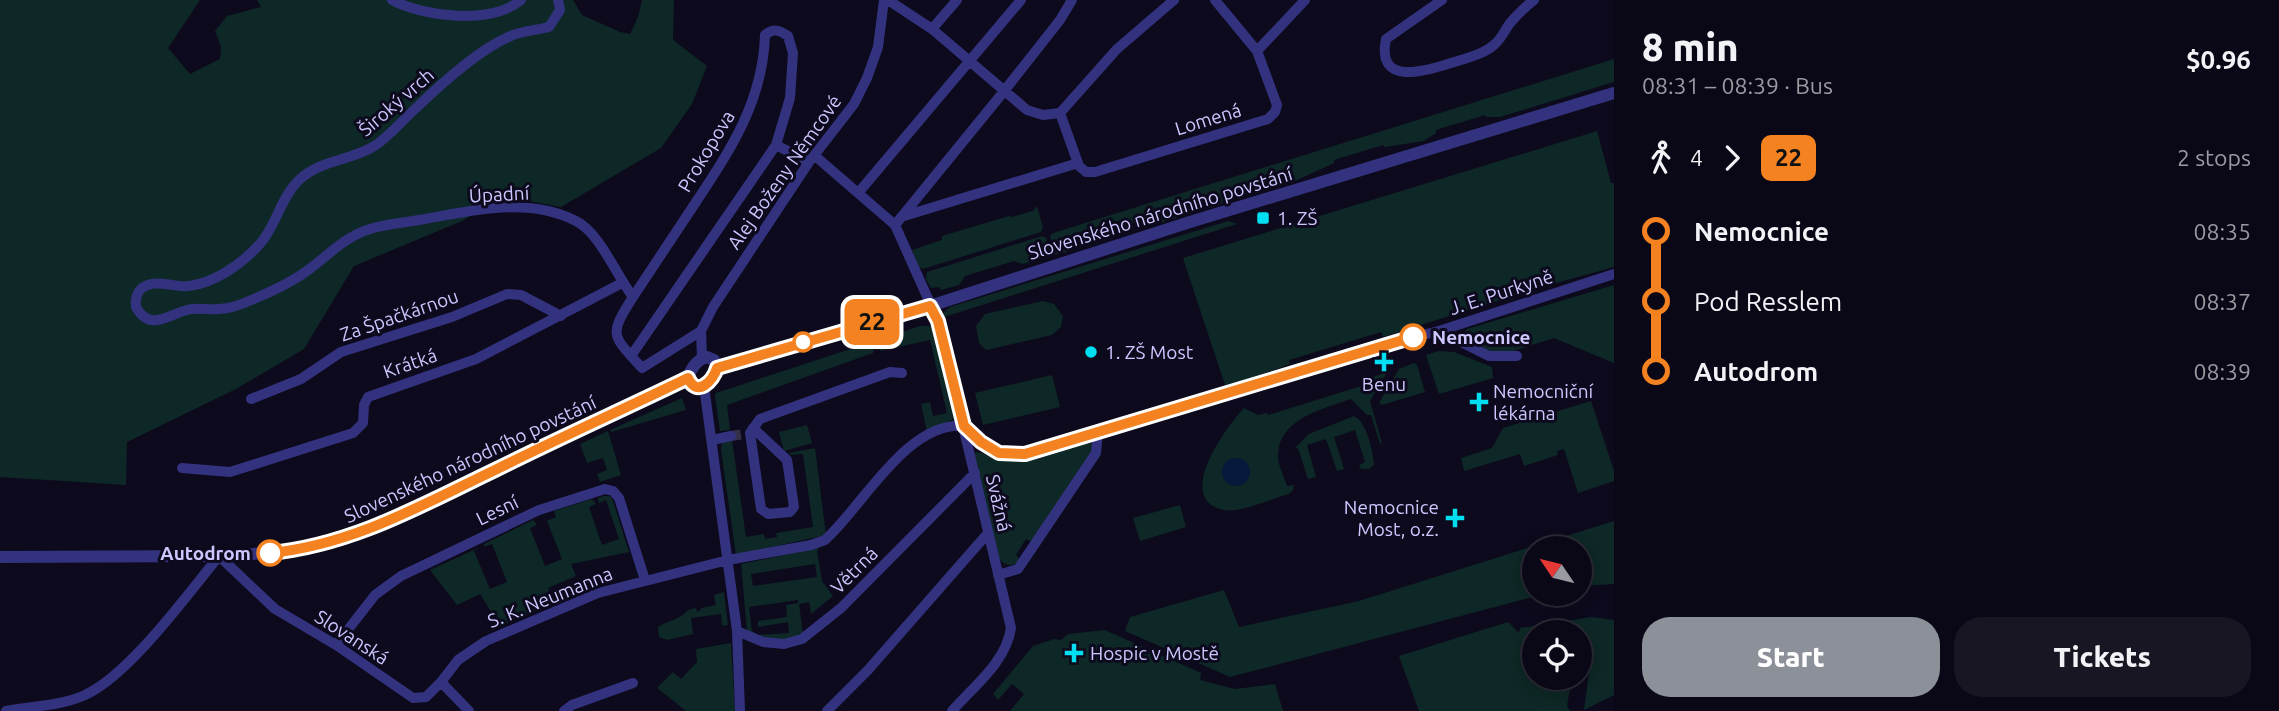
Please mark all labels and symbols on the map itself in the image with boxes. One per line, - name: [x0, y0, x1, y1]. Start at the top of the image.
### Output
- street label: Široký vrch: [354, 63, 438, 141]
- street label: Alej Boženy Němcové: [722, 91, 846, 253]
- street label: Lomená: [1172, 98, 1244, 140]
- street label: Prokopova: [673, 106, 739, 196]
- street label: Slovenského národního povstání: [1025, 162, 1295, 264]
- street label: Úpadní: [468, 181, 530, 207]
- place label: 1. ZŠ: [1277, 207, 1318, 229]
- marker: 1. ZŠ: [1255, 210, 1271, 226]
- street label: J. E. Purkyně: [1446, 265, 1556, 319]
- street label: Za Špačkárnou: [337, 284, 461, 346]
- line badge: 22: [840, 299, 903, 345]
- marker: Nemocnice: [1400, 324, 1426, 350]
- place label: Nemocnice: [1432, 326, 1531, 348]
- unlabelled marker: [793, 332, 813, 352]
- place label: 1. ZŠ Most: [1105, 341, 1194, 363]
- street label: Krátká: [380, 344, 440, 382]
- marker: 1. ZŠ Most: [1083, 344, 1099, 360]
- marker: Benu: [1376, 354, 1392, 370]
- place label: Benu: [1362, 373, 1406, 395]
- place label: Nemocniční lékárna: [1493, 380, 1594, 424]
- street label: Slovenského národního povstání: [341, 391, 600, 527]
- marker: Nemocniční lékárna: [1471, 394, 1487, 410]
- street label: Svážná: [982, 472, 1016, 534]
- street label: Lesní: [472, 490, 522, 530]
- place label: Nemocnice Most, o.z.: [1344, 496, 1439, 540]
- marker: Nemocnice Most, o.z.: [1445, 508, 1465, 528]
- north arrow: [1522, 536, 1592, 606]
- marker: Autodrom: [257, 540, 283, 566]
- place label: Autodrom: [160, 542, 251, 564]
- street label: Větrná: [826, 542, 882, 598]
- street label: S. K. Neumanna: [484, 562, 616, 632]
- street label: Slovanská: [311, 605, 393, 669]
- place label: Hospic v Mostě: [1090, 642, 1219, 664]
- marker: Hospic v Mostě: [1064, 643, 1084, 663]

